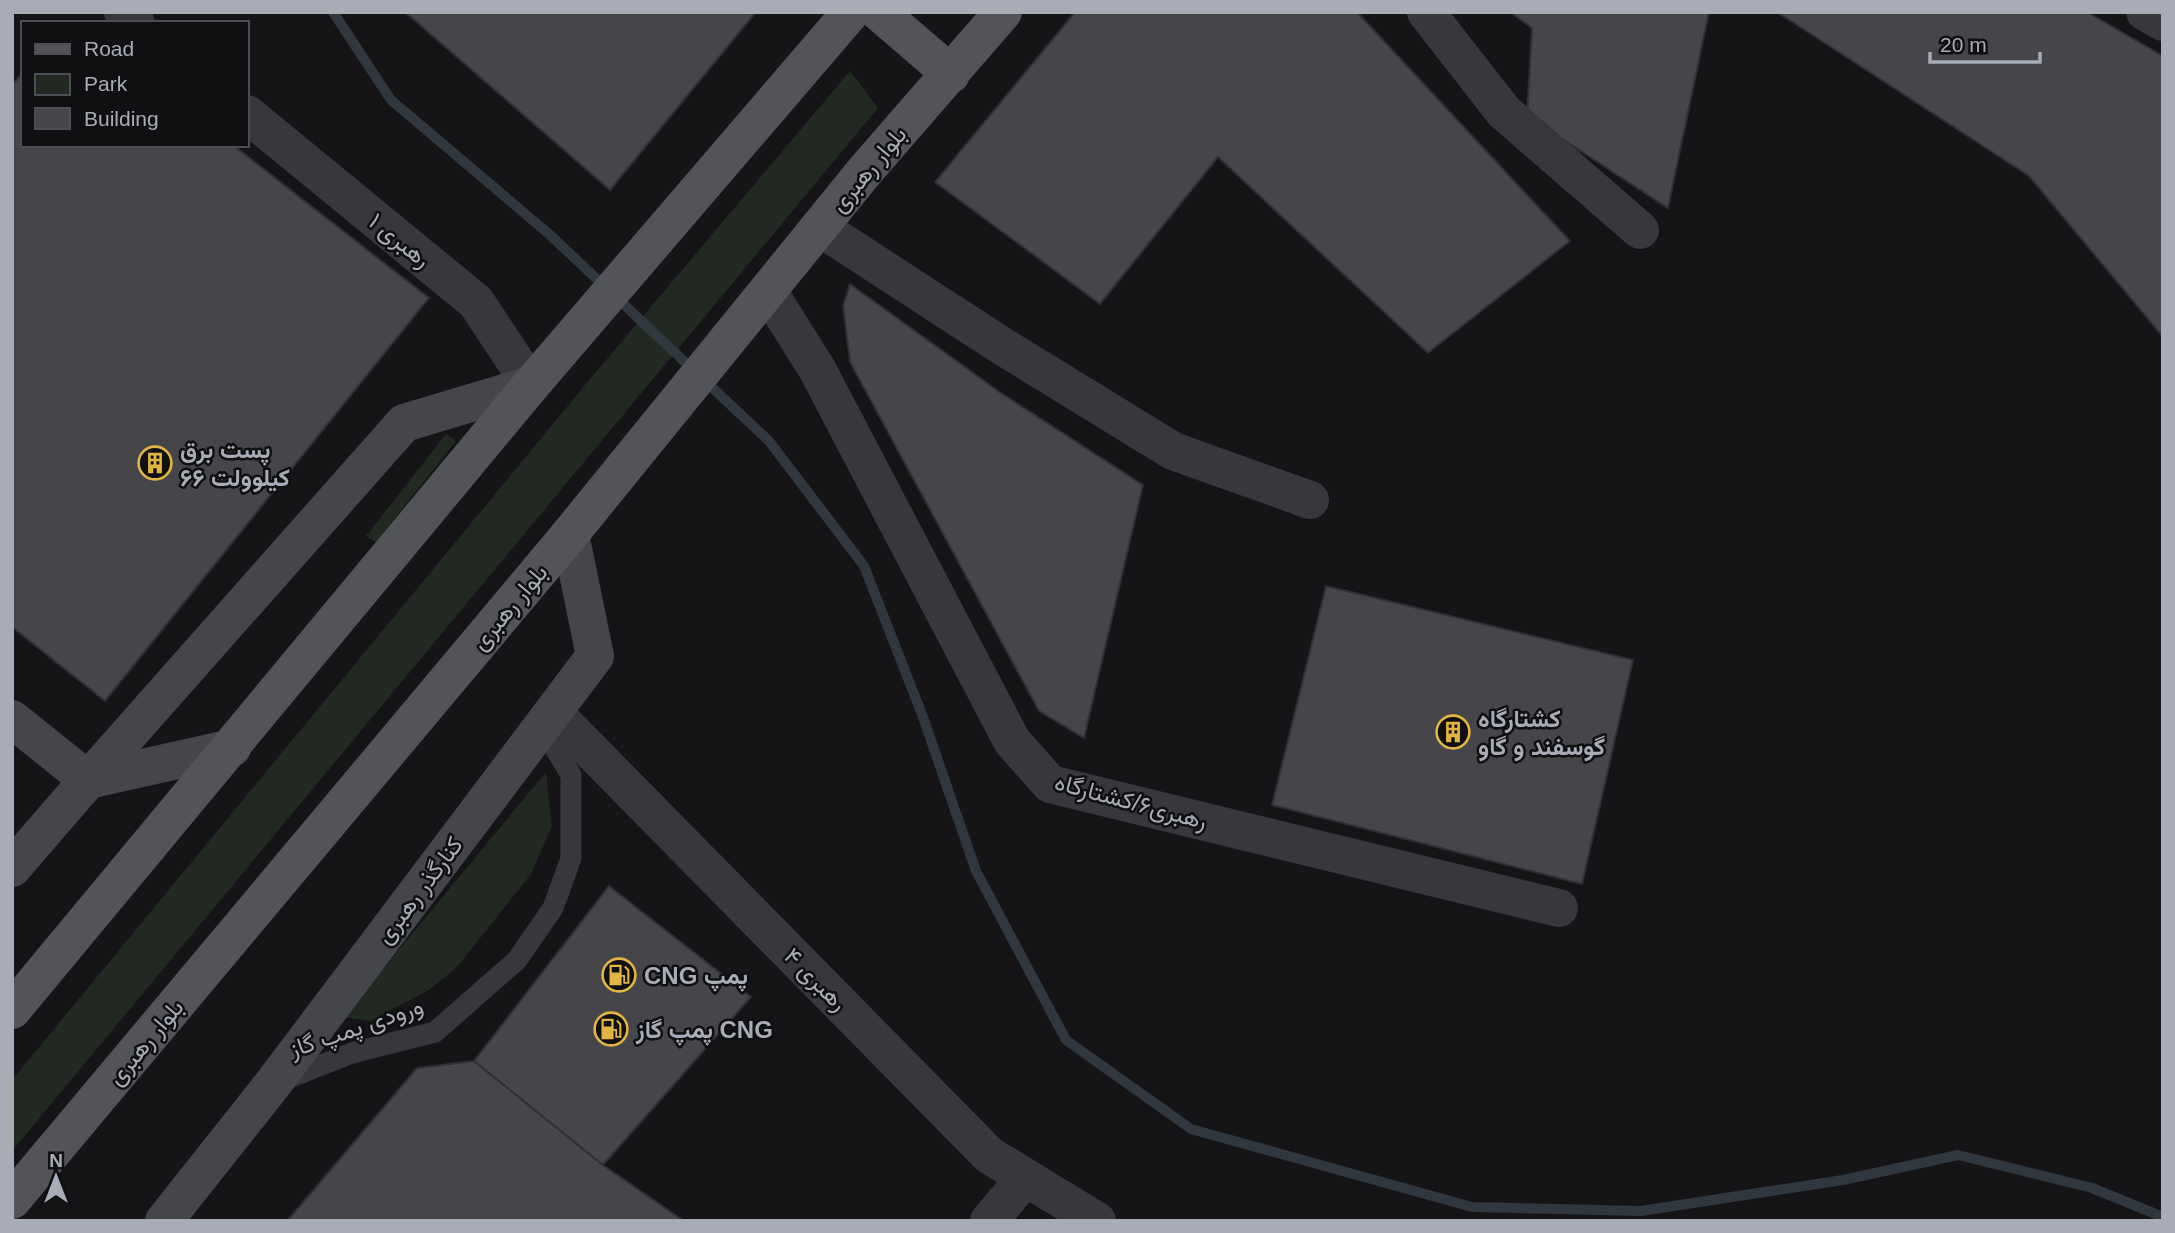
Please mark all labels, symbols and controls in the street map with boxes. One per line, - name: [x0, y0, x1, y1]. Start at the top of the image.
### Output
- legend: [21, 21, 248, 147]
- scale bar: [1930, 21, 2040, 65]
- text: 20 m: [1940, 33, 1987, 56]
- text: Road: [84, 37, 134, 60]
- text: Park: [84, 72, 128, 95]
- text: Building: [84, 107, 159, 130]
- street label: بلوار رهبری: [824, 121, 913, 219]
- street label: رهبری ۱: [363, 207, 436, 274]
- place label: پست برق ۶۶ کیلوولت: [180, 436, 290, 493]
- building icon: پست برق ۶۶ کیلوولت: [136, 444, 174, 482]
- street label: بلوار رهبری: [465, 559, 554, 657]
- place label: کشتارگاه گوسفند و گاو: [1478, 705, 1605, 762]
- building icon: کشتارگاه گوسفند و گاو: [1434, 713, 1472, 751]
- street label: رهبری۶/کشتارگاه: [1051, 768, 1210, 836]
- street label: کنارگذر رهبری: [370, 831, 470, 950]
- street label: رهبری ۴: [777, 942, 853, 1018]
- fuel station icon: CNG پمپ: [600, 956, 638, 994]
- place label: CNG پمپ: [644, 962, 748, 992]
- street label: ورودی پمپ گاز: [285, 992, 427, 1066]
- street label: بلوار رهبری: [101, 994, 190, 1092]
- fuel station icon: پمپ گاز CNG: [592, 1010, 630, 1048]
- place label: پمپ گاز CNG: [635, 1016, 773, 1046]
- north arrow: [21, 1142, 91, 1212]
- text: N: [49, 1150, 63, 1171]

